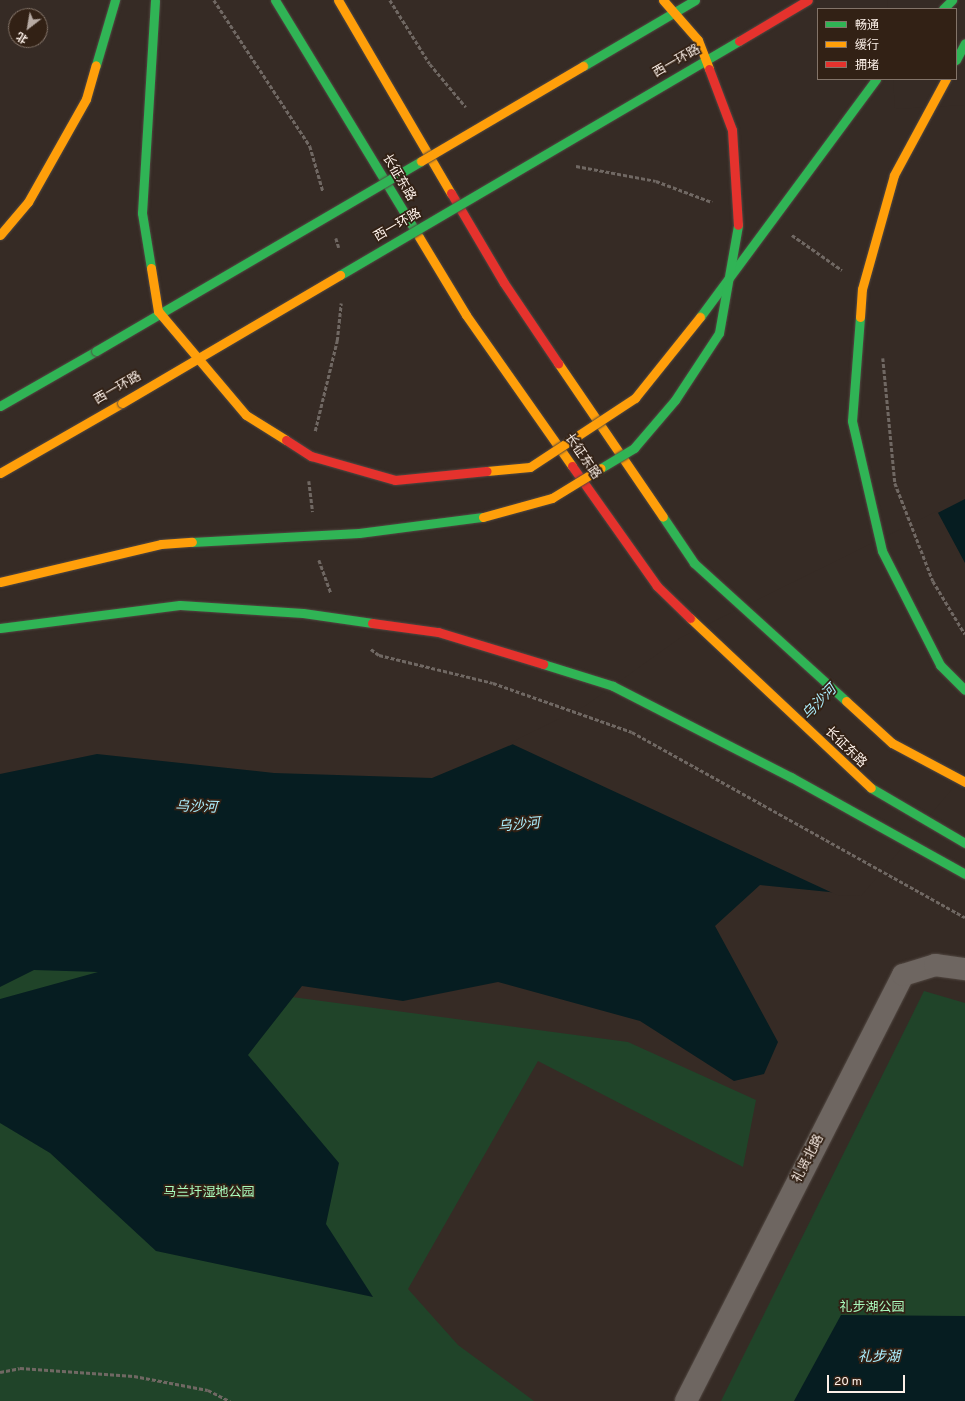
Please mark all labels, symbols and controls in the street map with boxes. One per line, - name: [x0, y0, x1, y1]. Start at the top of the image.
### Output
- north arrow: [8, 8, 48, 48]
- legend: [817, 8, 957, 80]
- text: 畅通: [855, 18, 879, 34]
- text: 北: [14, 29, 31, 46]
- text: 缓行: [855, 38, 879, 54]
- street label: 西一环路: [651, 42, 703, 82]
- text: 拥堵: [855, 58, 879, 74]
- street label: 长征东路: [378, 152, 418, 204]
- street label: 西一环路: [372, 206, 424, 246]
- street label: 西一环路: [92, 369, 144, 409]
- street label: 长征东路: [561, 431, 603, 483]
- water label: 乌沙河: [799, 682, 841, 724]
- street label: 长征东路: [821, 724, 869, 772]
- water label: 乌沙河: [175, 799, 217, 817]
- water label: 乌沙河: [497, 816, 541, 836]
- street label: 礼贤北路: [790, 1132, 828, 1186]
- park label: 马兰圩湿地公园: [164, 1185, 254, 1201]
- park label: 礼步湖公园: [840, 1300, 904, 1316]
- water label: 礼步湖: [858, 1350, 900, 1366]
- scale bar: [829, 1367, 907, 1393]
- text: 20 m: [834, 1374, 862, 1390]

